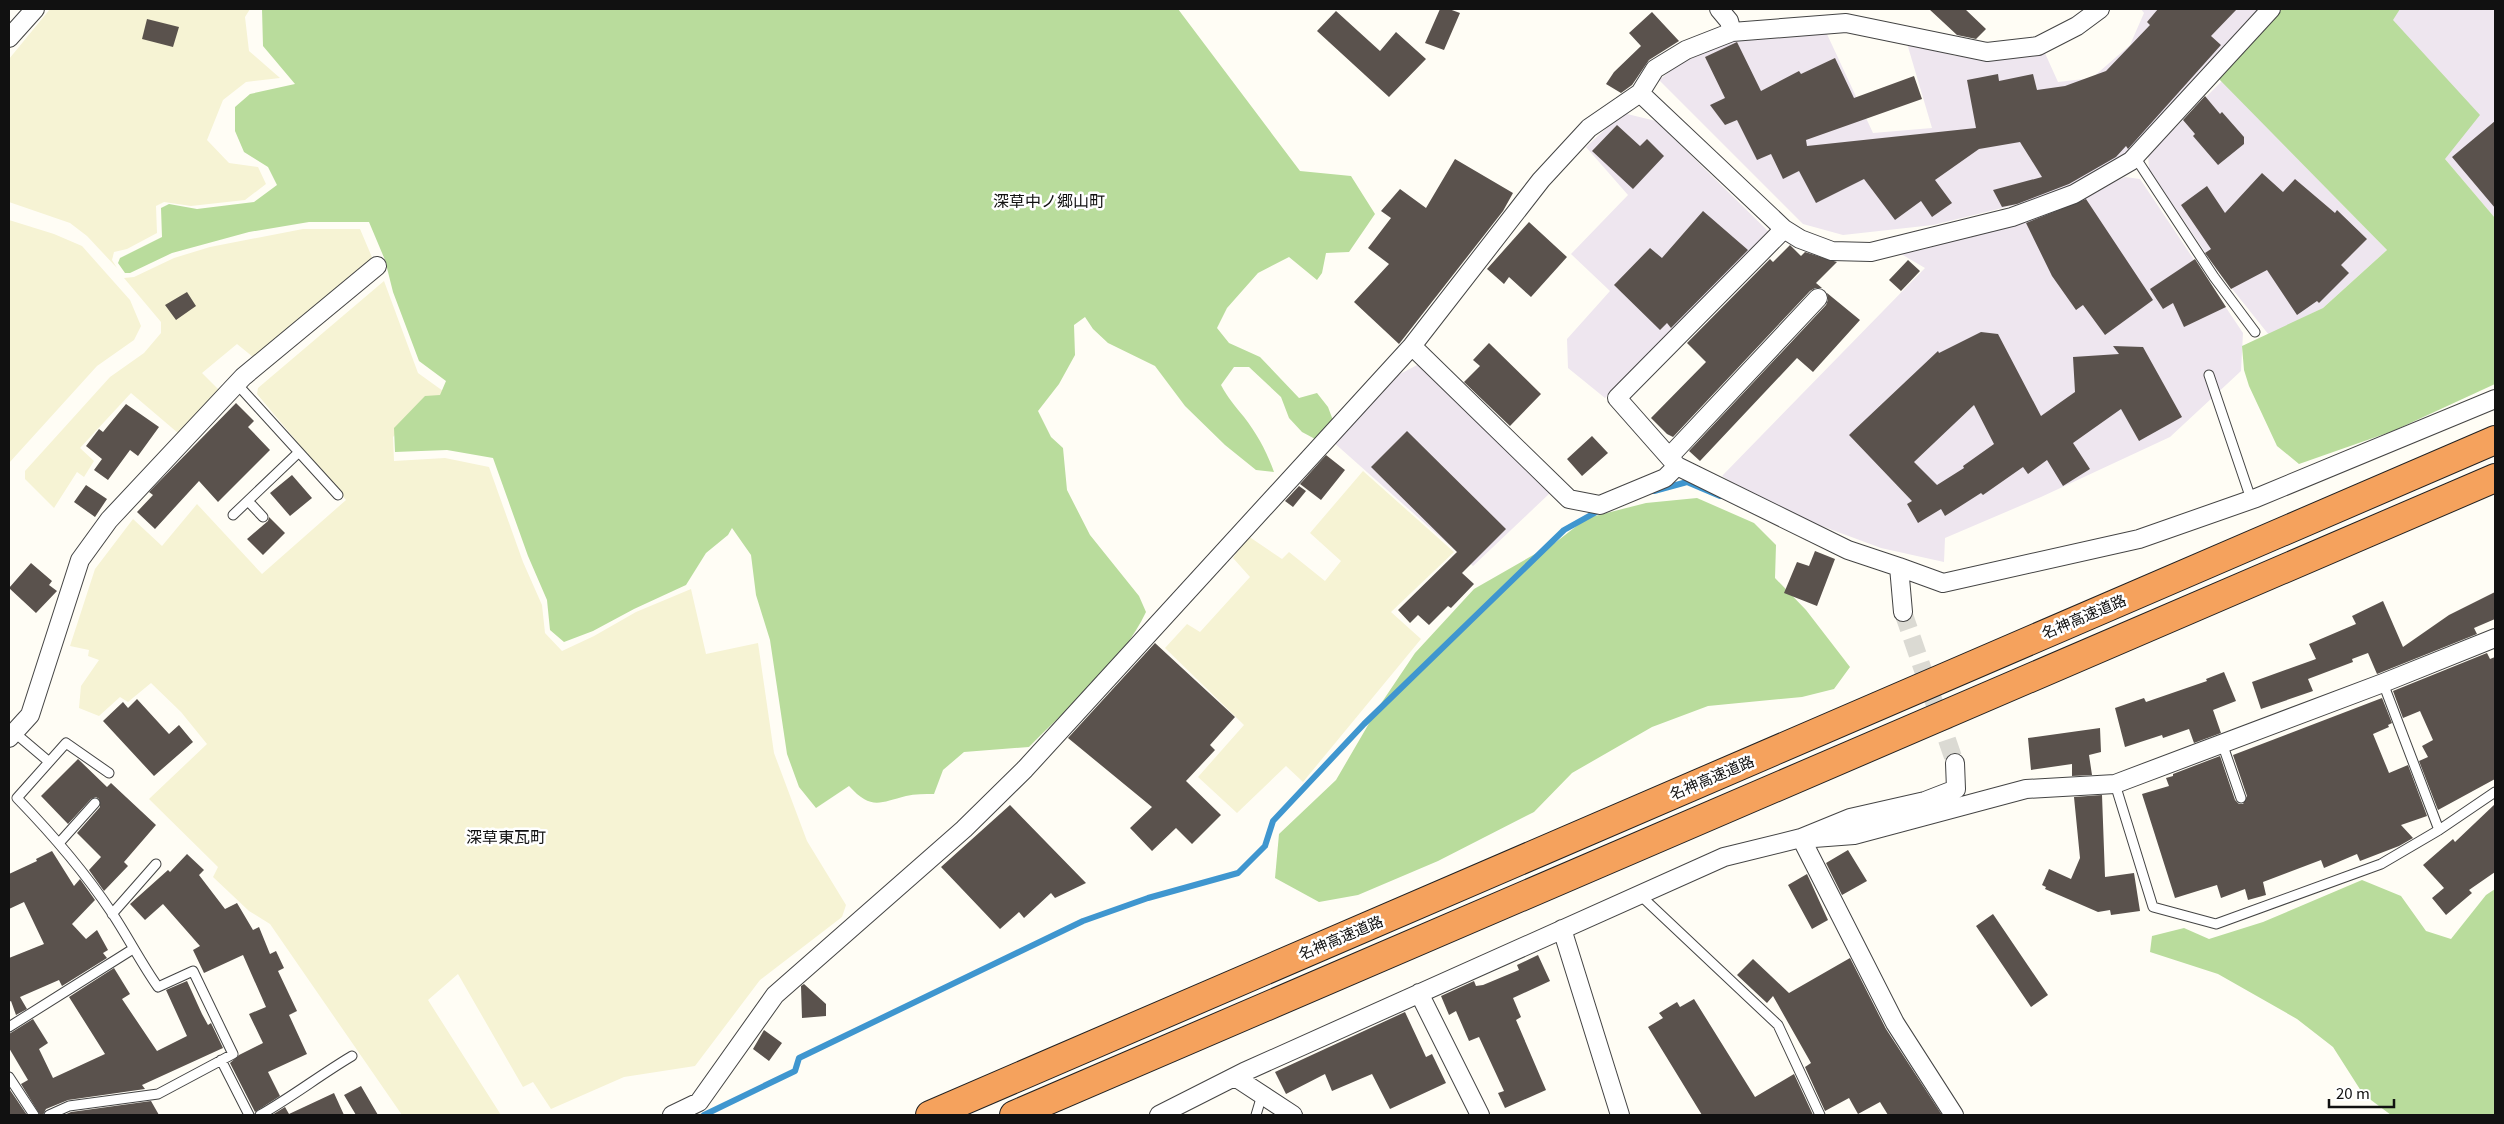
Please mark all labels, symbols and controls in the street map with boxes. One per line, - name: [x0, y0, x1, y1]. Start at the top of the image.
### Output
- district label: 深草中ノ郷山町: [993, 188, 1105, 212]
- street label: 名神高速道路: [2038, 588, 2129, 643]
- street label: 名神高速道路: [1666, 749, 1757, 804]
- district label: 深草東瓦町: [466, 824, 546, 848]
- street label: 名神高速道路: [1295, 909, 1386, 964]
- scale bar: [2329, 1076, 2394, 1108]
- text: 20 m: [2336, 1082, 2370, 1103]

